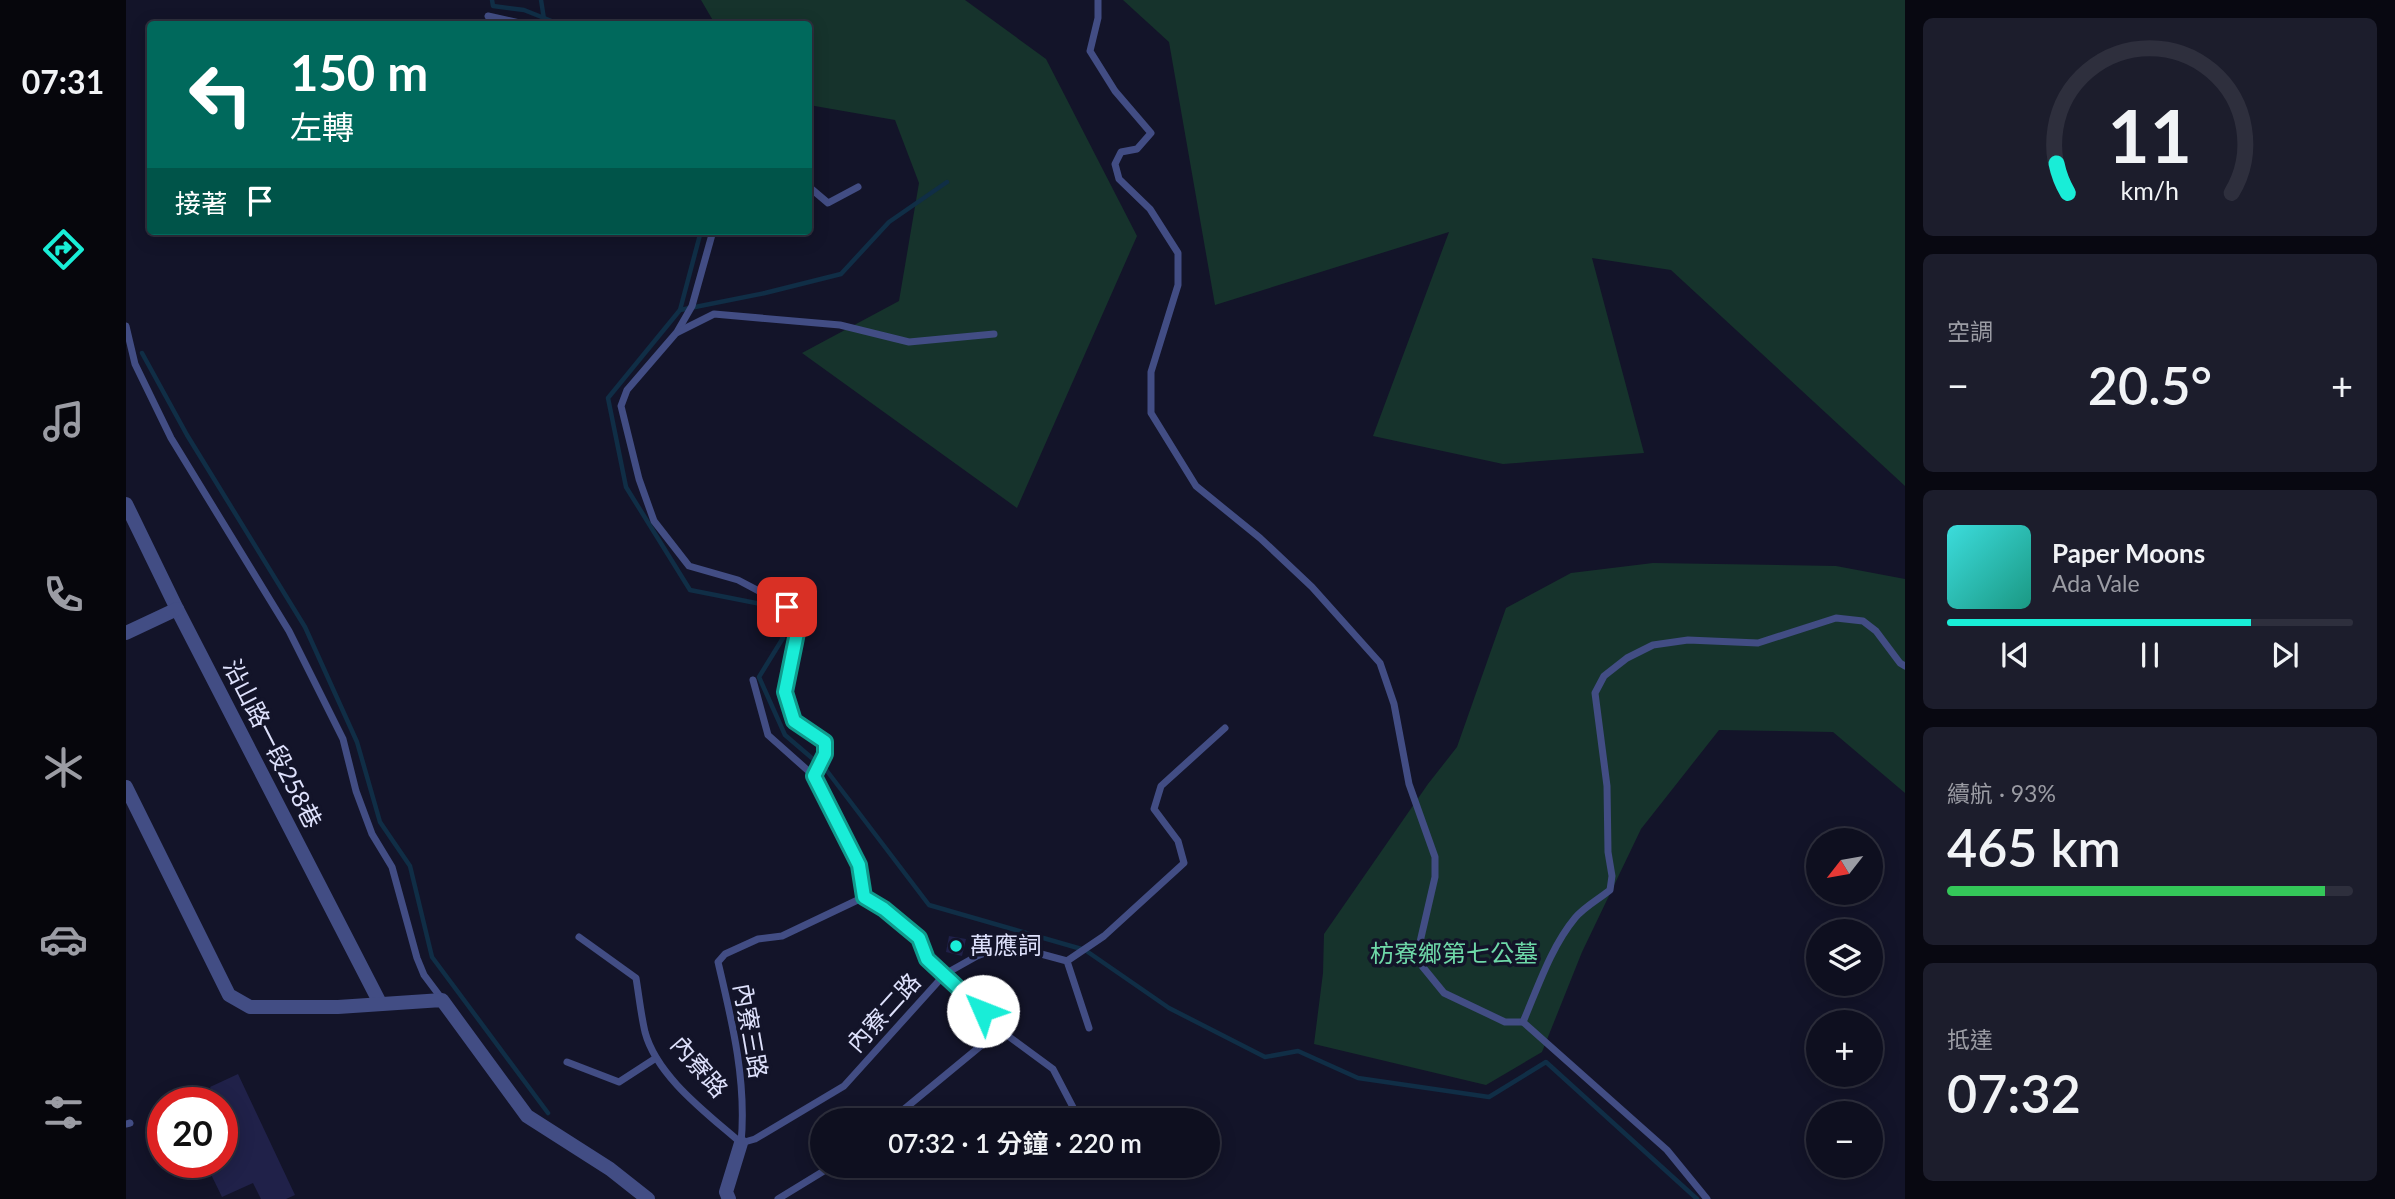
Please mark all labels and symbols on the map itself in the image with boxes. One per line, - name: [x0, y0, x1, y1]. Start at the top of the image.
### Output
- pin: [757, 577, 817, 637]
- street label: 沿山路一段258巷: [218, 654, 328, 833]
- north arrow: [1806, 828, 1883, 905]
- place label: 萬應詞: [970, 930, 1042, 959]
- marker: 萬應詞: [948, 938, 964, 954]
- park label: 枋寮鄉第七公墓: [1370, 938, 1538, 967]
- street label: 內寮二路: [840, 967, 926, 1057]
- position arrow: [946, 974, 1020, 1048]
- street label: 內寮三路: [729, 981, 774, 1081]
- street label: 內寮路: [666, 1029, 735, 1103]
- speed limit sign: 20: [147, 1087, 238, 1178]

